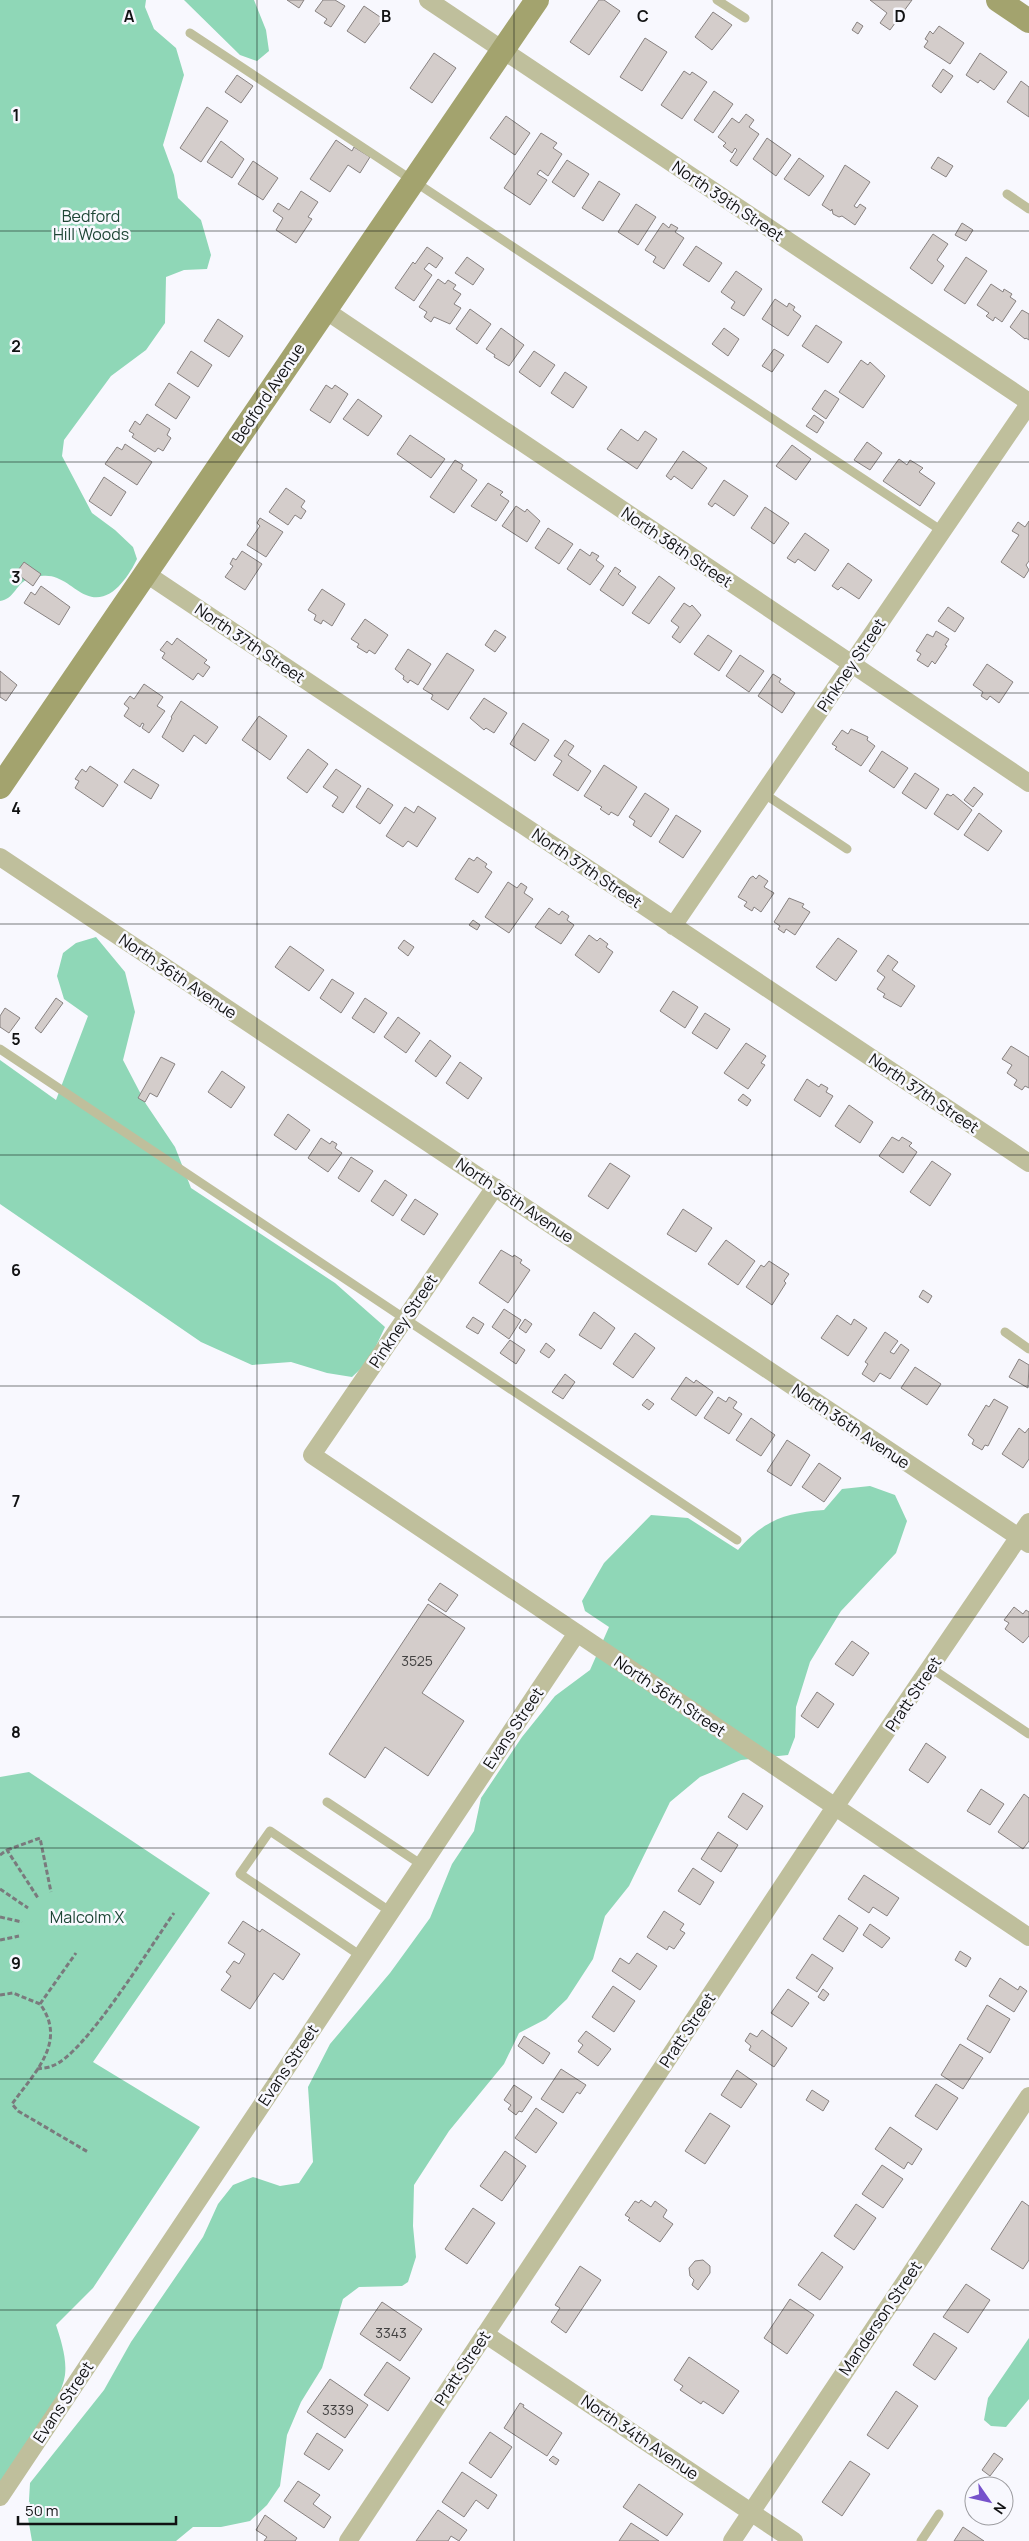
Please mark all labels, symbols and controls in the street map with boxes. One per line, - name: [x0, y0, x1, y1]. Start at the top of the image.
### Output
- text: A: [124, 5, 135, 27]
- text: B: [381, 5, 391, 27]
- text: C: [637, 5, 649, 27]
- text: D: [894, 5, 906, 27]
- text: 1: [12, 104, 20, 126]
- street label: North 39th Street: [668, 155, 788, 247]
- park label: Bedford Hill Woods: [53, 205, 129, 245]
- text: 2: [11, 335, 21, 357]
- street label: Bedford Avenue: [226, 339, 310, 447]
- street label: North 38th Street: [617, 502, 737, 592]
- text: 3: [11, 566, 21, 588]
- street label: North 37th Street: [191, 598, 309, 688]
- street label: Pinkney Street: [812, 614, 890, 716]
- text: 4: [11, 797, 21, 819]
- street label: North 37th Street: [528, 823, 646, 913]
- street label: North 36th Avenue: [115, 928, 241, 1024]
- text: 5: [11, 1028, 21, 1050]
- street label: North 37th Street: [865, 1048, 983, 1138]
- street label: North 36th Avenue: [452, 1152, 578, 1248]
- text: 6: [11, 1259, 21, 1281]
- street label: Pinkney Street: [364, 1270, 442, 1372]
- street label: North 36th Avenue: [788, 1378, 914, 1474]
- text: 7: [12, 1490, 20, 1512]
- street label: North 36th Street: [610, 1650, 730, 1742]
- house number: 3525: [401, 1651, 433, 1670]
- street label: Pratt Street: [880, 1652, 946, 1736]
- street label: Evans Street: [478, 1683, 548, 1773]
- text: 8: [11, 1721, 21, 1743]
- park label: Malcolm X: [50, 1906, 124, 1928]
- text: 9: [11, 1952, 21, 1974]
- street label: Pratt Street: [654, 1988, 720, 2072]
- street label: Evans Street: [253, 2020, 323, 2110]
- street label: Manderson Street: [834, 2256, 926, 2380]
- house number: 3343: [375, 2323, 407, 2342]
- street label: Pratt Street: [429, 2326, 495, 2410]
- street label: Evans Street: [28, 2357, 98, 2447]
- street label: North 34th Avenue: [577, 2389, 703, 2485]
- house number: 3339: [322, 2400, 354, 2419]
- north arrow: [964, 2476, 1014, 2526]
- scale bar: [18, 2494, 175, 2526]
- text: N: [990, 2499, 1011, 2518]
- text: 50 m: [25, 2500, 59, 2521]

